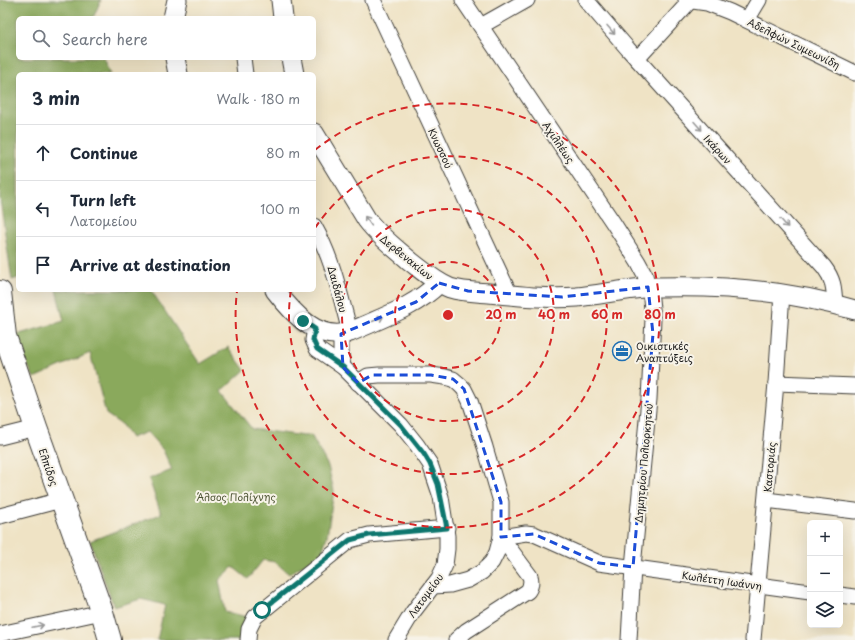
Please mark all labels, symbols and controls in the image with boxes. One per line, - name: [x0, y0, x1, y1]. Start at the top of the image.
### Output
- street label: Αδελφών Συμεωνίδη: [745, 14, 843, 72]
- search box: [16, 16, 316, 60]
- one-way arrow: [606, 24, 615, 35]
- icon: search: [30, 27, 52, 49]
- text: Search here: [62, 27, 148, 50]
- text: 3 min: [32, 85, 80, 111]
- text: Walk · 180 m: [217, 89, 300, 108]
- street label: Αχιλλέως: [540, 118, 578, 166]
- one-way arrow: [693, 121, 702, 132]
- street label: Κνωσσού: [425, 125, 457, 171]
- street label: Ικάρων: [700, 131, 735, 168]
- text: Continue: [70, 141, 138, 164]
- icon: ahead: [32, 142, 54, 164]
- text: 80 m: [266, 143, 300, 162]
- text: Turn left: [70, 188, 136, 211]
- icon: left: [32, 198, 54, 220]
- text: 100 m: [260, 199, 300, 218]
- text: Λατομείου: [70, 211, 137, 230]
- one-way arrow: [364, 216, 372, 227]
- one-way arrow: [780, 218, 789, 228]
- street label: Δερβενακίων: [377, 231, 437, 283]
- text: Arrive at destination: [70, 253, 231, 276]
- icon: arrive: [32, 254, 54, 276]
- street label: Δαιδάλου: [325, 264, 351, 314]
- text: 20 m: [485, 305, 517, 323]
- text: 40 m: [538, 305, 570, 323]
- text: 60 m: [591, 305, 623, 323]
- text: 80 m: [644, 305, 676, 323]
- centre of rings: [441, 308, 455, 322]
- route end: [294, 312, 312, 330]
- one-way arrow: [372, 315, 384, 322]
- place label: Οικιστικές Αναπτύξεις: [636, 338, 693, 365]
- office icon: Οικιστικές Αναπτύξεις: [611, 340, 633, 362]
- street label: Δημητρίου Πολιορκητού: [630, 402, 656, 523]
- street label: Καστοριάς: [759, 441, 779, 493]
- street label: Ελπίδος: [36, 446, 62, 488]
- park label: Άλσος Πολίχνης: [196, 489, 276, 504]
- map controls: [807, 520, 843, 628]
- button: +: [807, 520, 843, 556]
- button: −: [807, 556, 843, 592]
- street label: Κωλέττη Ιωάννη: [681, 567, 763, 593]
- street label: Λατομείου: [404, 569, 446, 620]
- button: layers: [807, 592, 843, 628]
- route start: [253, 601, 271, 619]
- one-way arrow: [31, 621, 44, 629]

